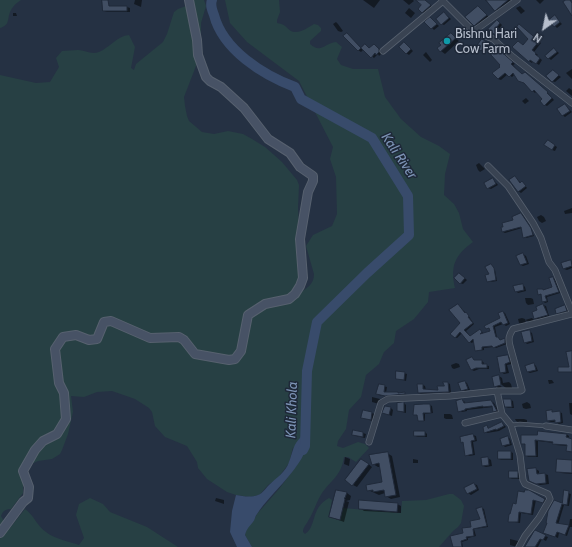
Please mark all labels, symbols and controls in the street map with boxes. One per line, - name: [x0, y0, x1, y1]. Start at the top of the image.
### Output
- north arrow: [524, 8, 564, 48]
- place label: Bishnu Hari Cow Farm: [455, 26, 517, 57]
- text: N: [530, 30, 545, 46]
- marker: Bishnu Hari Cow Farm: [442, 36, 452, 46]
- water label: Kali River: [378, 130, 420, 182]
- water label: Kali Khola: [283, 381, 301, 439]

